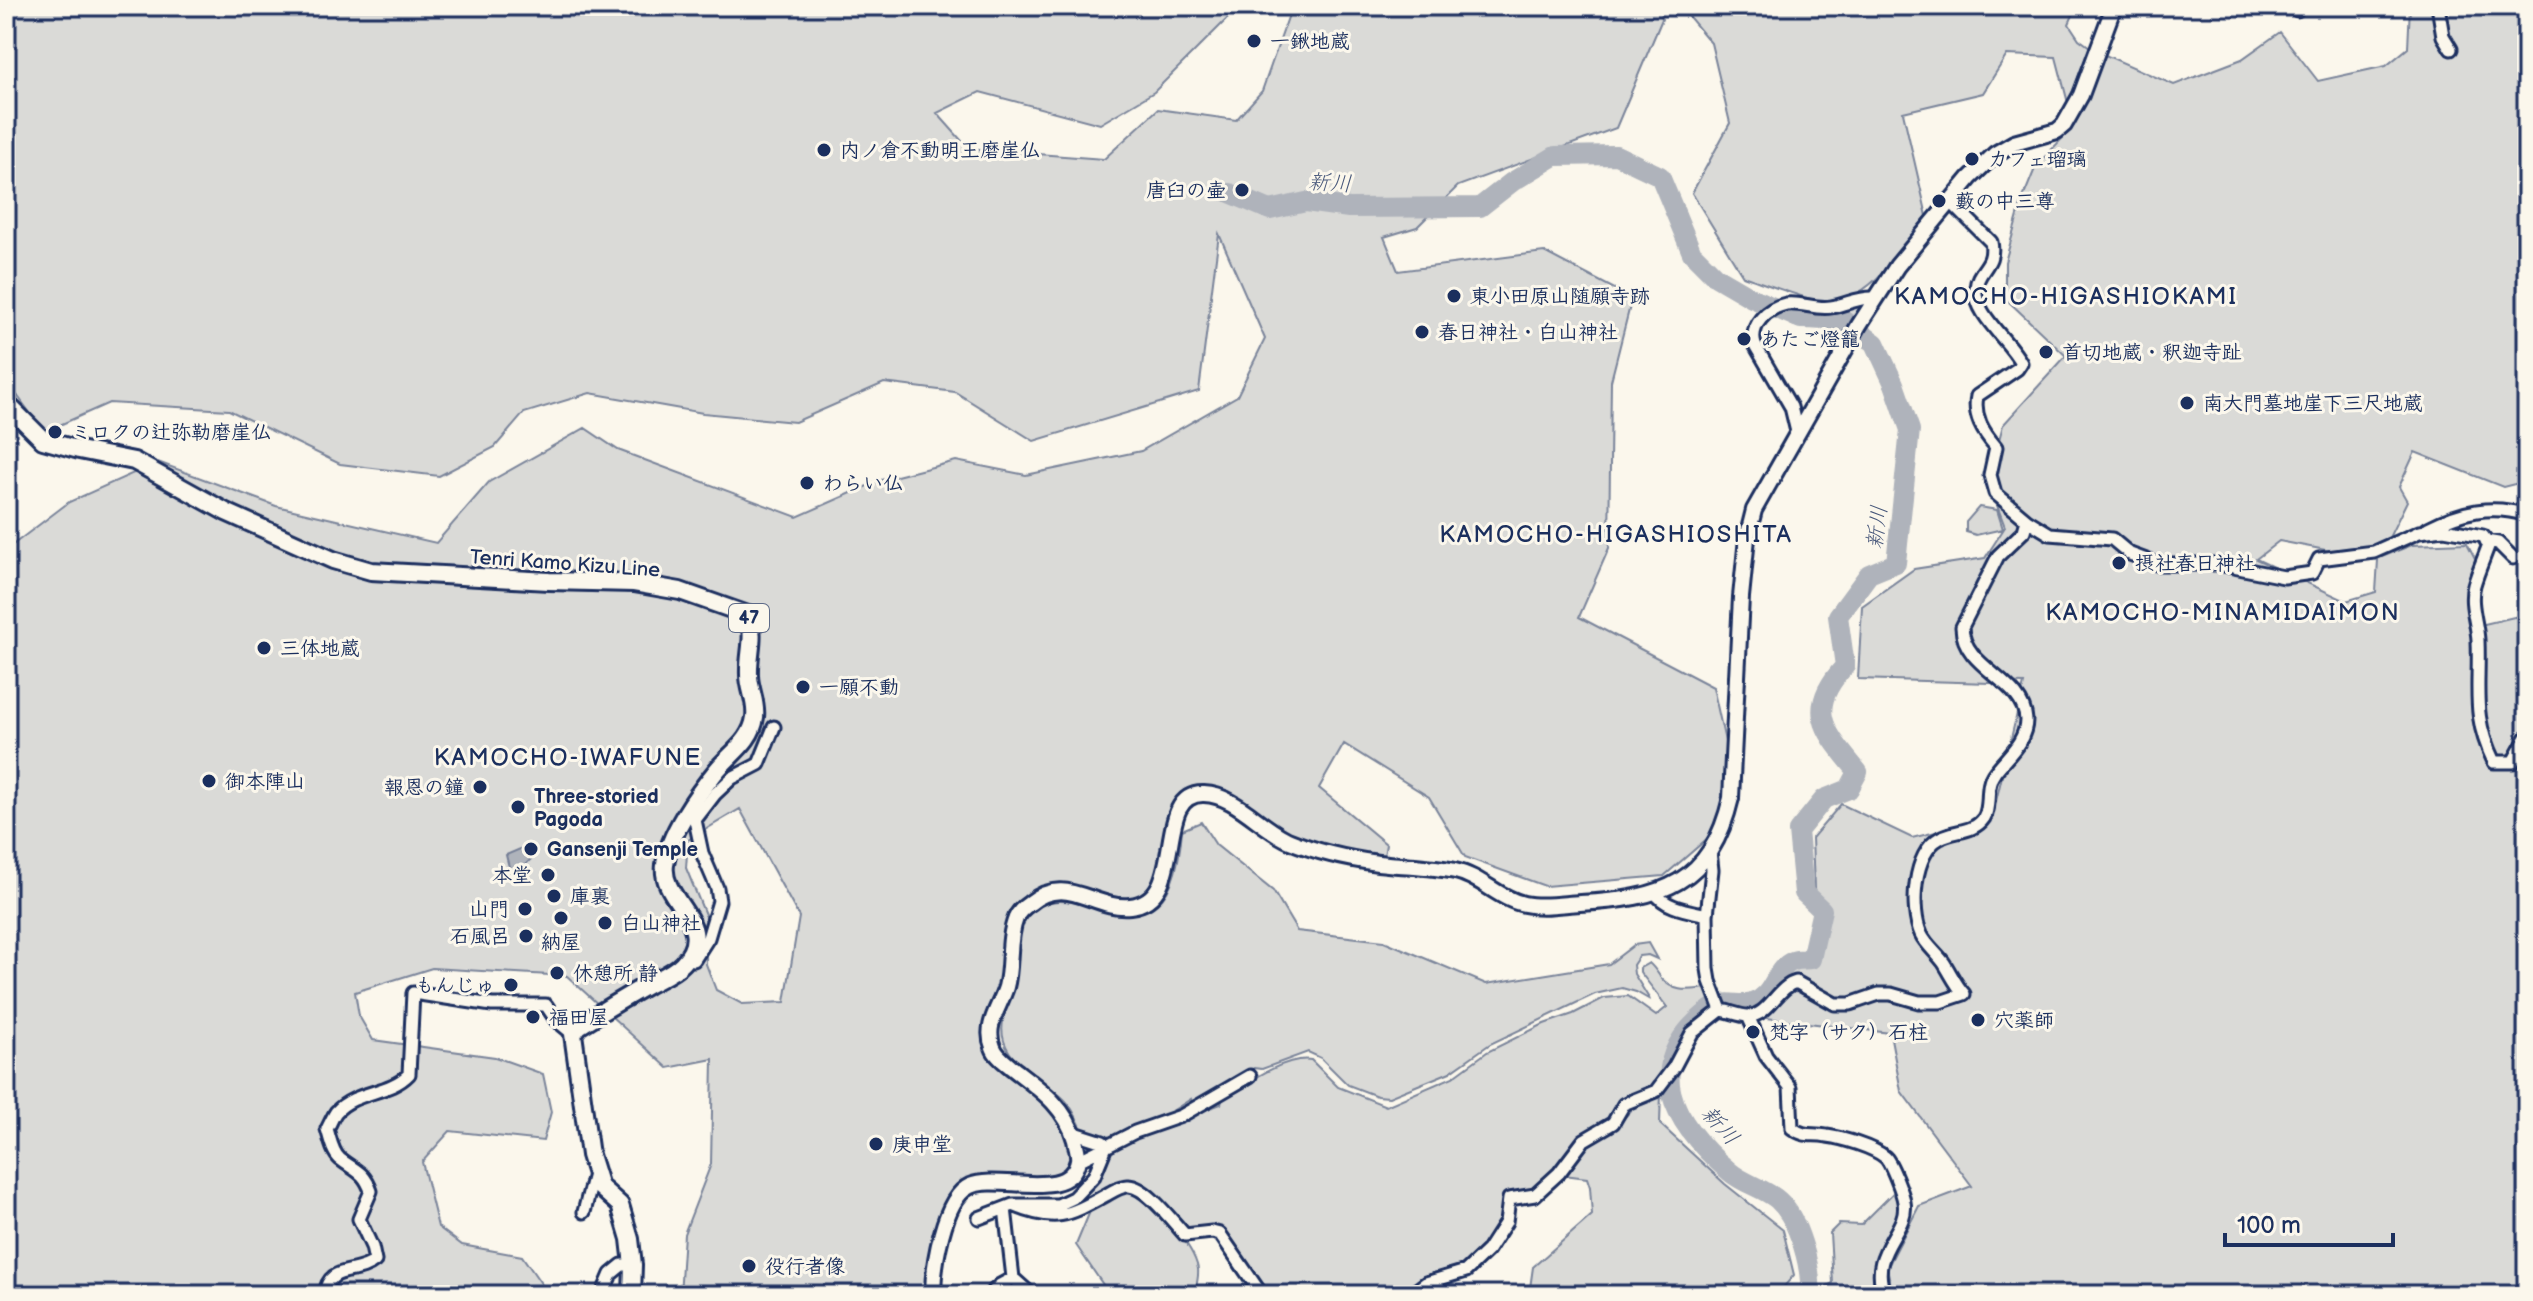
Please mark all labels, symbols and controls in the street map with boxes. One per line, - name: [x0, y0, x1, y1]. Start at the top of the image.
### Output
- place label: 一鍬地蔵: [1270, 30, 1350, 54]
- marker: 一鍬地蔵: [1245, 32, 1263, 50]
- place label: 内ノ倉不動明王磨崖仏: [840, 139, 1040, 163]
- marker: 内ノ倉不動明王磨崖仏: [815, 141, 833, 159]
- place label: カフェ瑠璃: [1988, 148, 2086, 172]
- marker: カフェ瑠璃: [1963, 150, 1981, 168]
- water label: 新川: [1307, 169, 1353, 198]
- place label: 唐臼の壷: [1146, 179, 1226, 203]
- marker: 唐臼の壷: [1233, 181, 1251, 199]
- place label: 藪の中三尊: [1955, 190, 2055, 214]
- marker: 藪の中三尊: [1930, 192, 1948, 210]
- district label: KAMOCHO-HIGASHIOKAMI: [1894, 282, 2238, 311]
- place label: 東小田原山随願寺跡: [1470, 285, 1650, 309]
- marker: 東小田原山随願寺跡: [1445, 287, 1463, 305]
- place label: 春日神社・白山神社: [1438, 321, 1618, 345]
- marker: 春日神社・白山神社: [1413, 323, 1431, 341]
- place label: あたご燈籠: [1760, 328, 1860, 352]
- marker: あたご燈籠: [1735, 330, 1753, 348]
- place label: 首切地蔵・釈迦寺趾: [2062, 341, 2242, 365]
- marker: 首切地蔵・釈迦寺趾: [2037, 343, 2055, 361]
- place label: 南大門墓地崖下三尺地蔵: [2203, 392, 2423, 416]
- marker: 南大門墓地崖下三尺地蔵: [2178, 394, 2196, 412]
- place label: ミロクの辻弥勒磨崖仏: [71, 421, 271, 445]
- marker: ミロクの辻弥勒磨崖仏: [46, 423, 64, 441]
- place label: わらい仏: [823, 472, 903, 496]
- marker: わらい仏: [798, 474, 816, 492]
- water label: 新川: [1861, 504, 1894, 551]
- district label: KAMOCHO-HIGASHIOSHITA: [1439, 520, 1793, 549]
- street label: Tenri Kamo Kizu Line: [469, 545, 661, 583]
- place label: 摂社春日神社: [2135, 552, 2255, 576]
- marker: 摂社春日神社: [2110, 554, 2128, 572]
- district label: KAMOCHO-MINAMIDAIMON: [2045, 598, 2401, 627]
- road number: 47: [729, 604, 769, 632]
- place label: 三体地蔵: [280, 637, 360, 661]
- marker: 三体地蔵: [255, 639, 273, 657]
- place label: 一願不動: [819, 676, 899, 700]
- marker: 一願不動: [794, 678, 812, 696]
- district label: KAMOCHO-IWAFUNE: [434, 743, 702, 772]
- place label: 御本陣山: [225, 770, 305, 794]
- marker: 御本陣山: [200, 772, 218, 790]
- place label: 報恩の鐘: [384, 776, 464, 800]
- marker: 報恩の鐘: [471, 778, 489, 796]
- place label: Three-storied Pagoda: [534, 785, 659, 832]
- marker: Three-storied Pagoda: [509, 798, 527, 816]
- place label: Gansenji Temple: [547, 838, 698, 862]
- marker: Gansenji Temple: [522, 840, 540, 858]
- place label: 本堂: [492, 864, 532, 888]
- marker: 本堂: [539, 866, 557, 884]
- place label: 庫裏: [570, 885, 610, 909]
- marker: 庫裏: [545, 887, 563, 905]
- place label: 山門: [469, 898, 509, 922]
- marker: 山門: [516, 900, 534, 918]
- marker: 納屋: [552, 909, 570, 927]
- place label: 白山神社: [621, 912, 701, 936]
- marker: 白山神社: [596, 914, 614, 932]
- place label: 石風呂: [450, 925, 510, 949]
- marker: 石風呂: [517, 927, 535, 945]
- place label: 納屋: [541, 931, 581, 955]
- place label: 休憩所 静: [573, 962, 658, 986]
- marker: 休憩所 静: [548, 964, 566, 982]
- place label: もんじゅ: [415, 974, 495, 998]
- marker: もんじゅ: [502, 976, 520, 994]
- place label: 福田屋: [549, 1006, 609, 1030]
- marker: 福田屋: [524, 1008, 542, 1026]
- place label: 穴薬師: [1994, 1009, 2054, 1033]
- marker: 穴薬師: [1969, 1011, 1987, 1029]
- place label: 梵字（サク）石柱: [1769, 1021, 1928, 1045]
- marker: 梵字（サク）石柱: [1744, 1023, 1762, 1041]
- water label: 新川: [1695, 1101, 1745, 1151]
- place label: 庚申堂: [892, 1133, 952, 1157]
- marker: 庚申堂: [867, 1135, 885, 1153]
- scale bar: [2225, 1197, 2393, 1247]
- text: 100 m: [2237, 1211, 2301, 1240]
- place label: 役行者像: [765, 1255, 845, 1279]
- marker: 役行者像: [740, 1257, 758, 1275]

